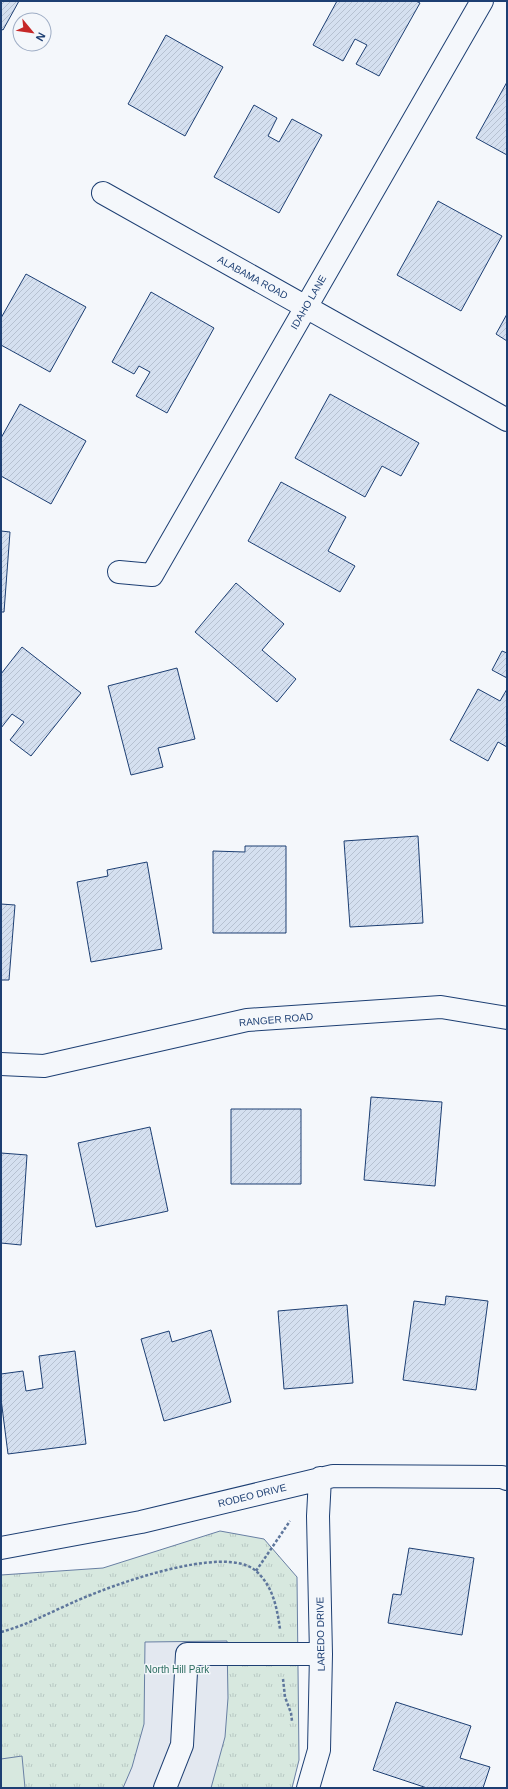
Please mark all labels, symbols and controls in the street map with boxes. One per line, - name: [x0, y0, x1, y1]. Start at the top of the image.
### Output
- north arrow: [12, 12, 52, 52]
- text: N: [34, 30, 48, 43]
- street label: ALABAMA ROAD: [216, 254, 290, 301]
- street label: IDAHO LANE: [289, 273, 329, 331]
- street label: RANGER ROAD: [238, 1011, 314, 1028]
- street label: RODEO DRIVE: [217, 1482, 288, 1509]
- street label: LAREDO DRIVE: [314, 1596, 327, 1671]
- park label: North Hill Park: [145, 1664, 210, 1675]

